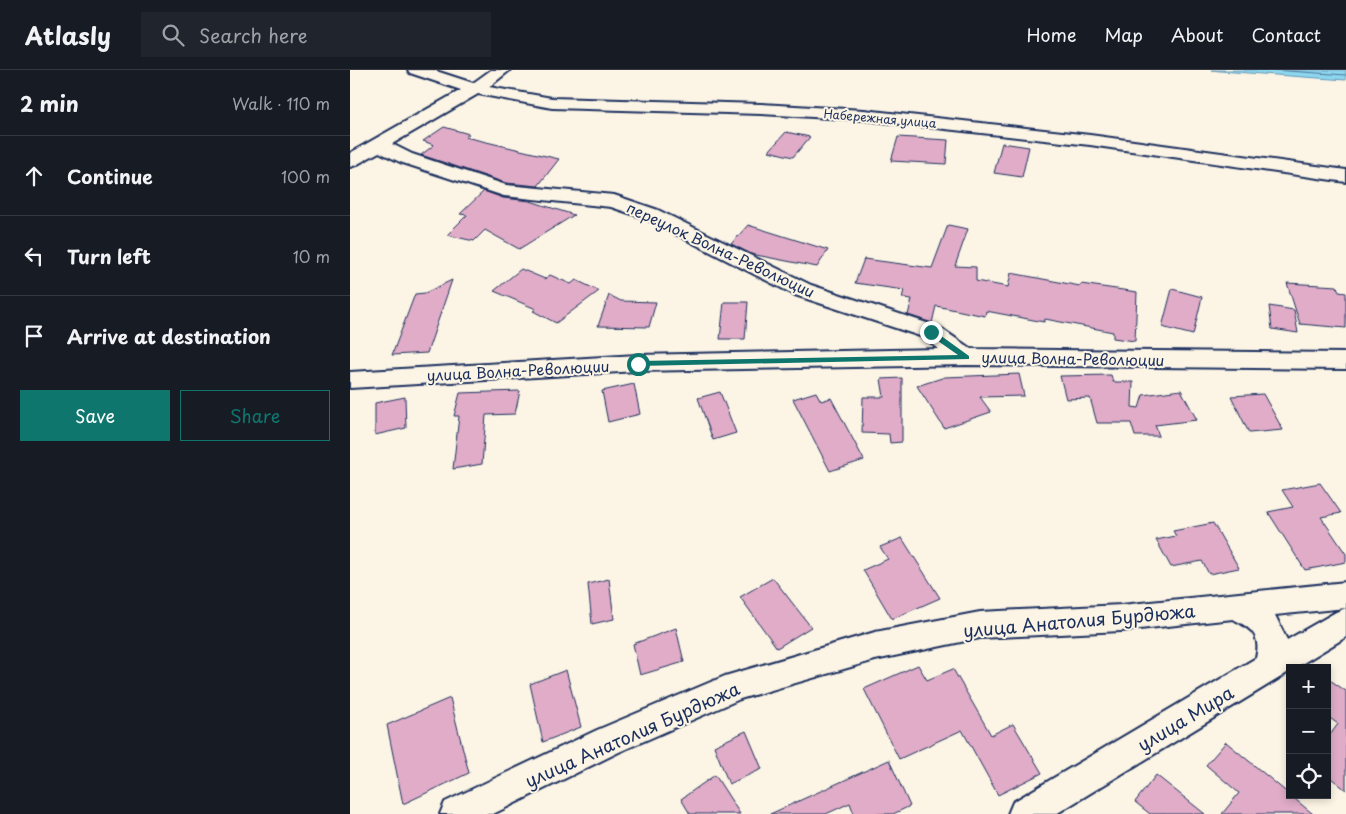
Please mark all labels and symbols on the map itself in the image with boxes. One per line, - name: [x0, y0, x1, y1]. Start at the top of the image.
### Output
- street label: Набережная улица: [823, 104, 938, 132]
- street label: переулок Волна-Революции: [623, 195, 819, 303]
- route end: [920, 321, 943, 344]
- street label: улица Волна-Революции: [981, 345, 1165, 371]
- route start: [627, 353, 650, 376]
- street label: улица Волна-Революции: [426, 354, 610, 386]
- street label: улица Анатолия Бурдюжа: [962, 596, 1196, 644]
- street label: улица Анатолия Бурдюжа: [520, 674, 744, 794]
- street label: улица Мира: [1132, 678, 1239, 757]

